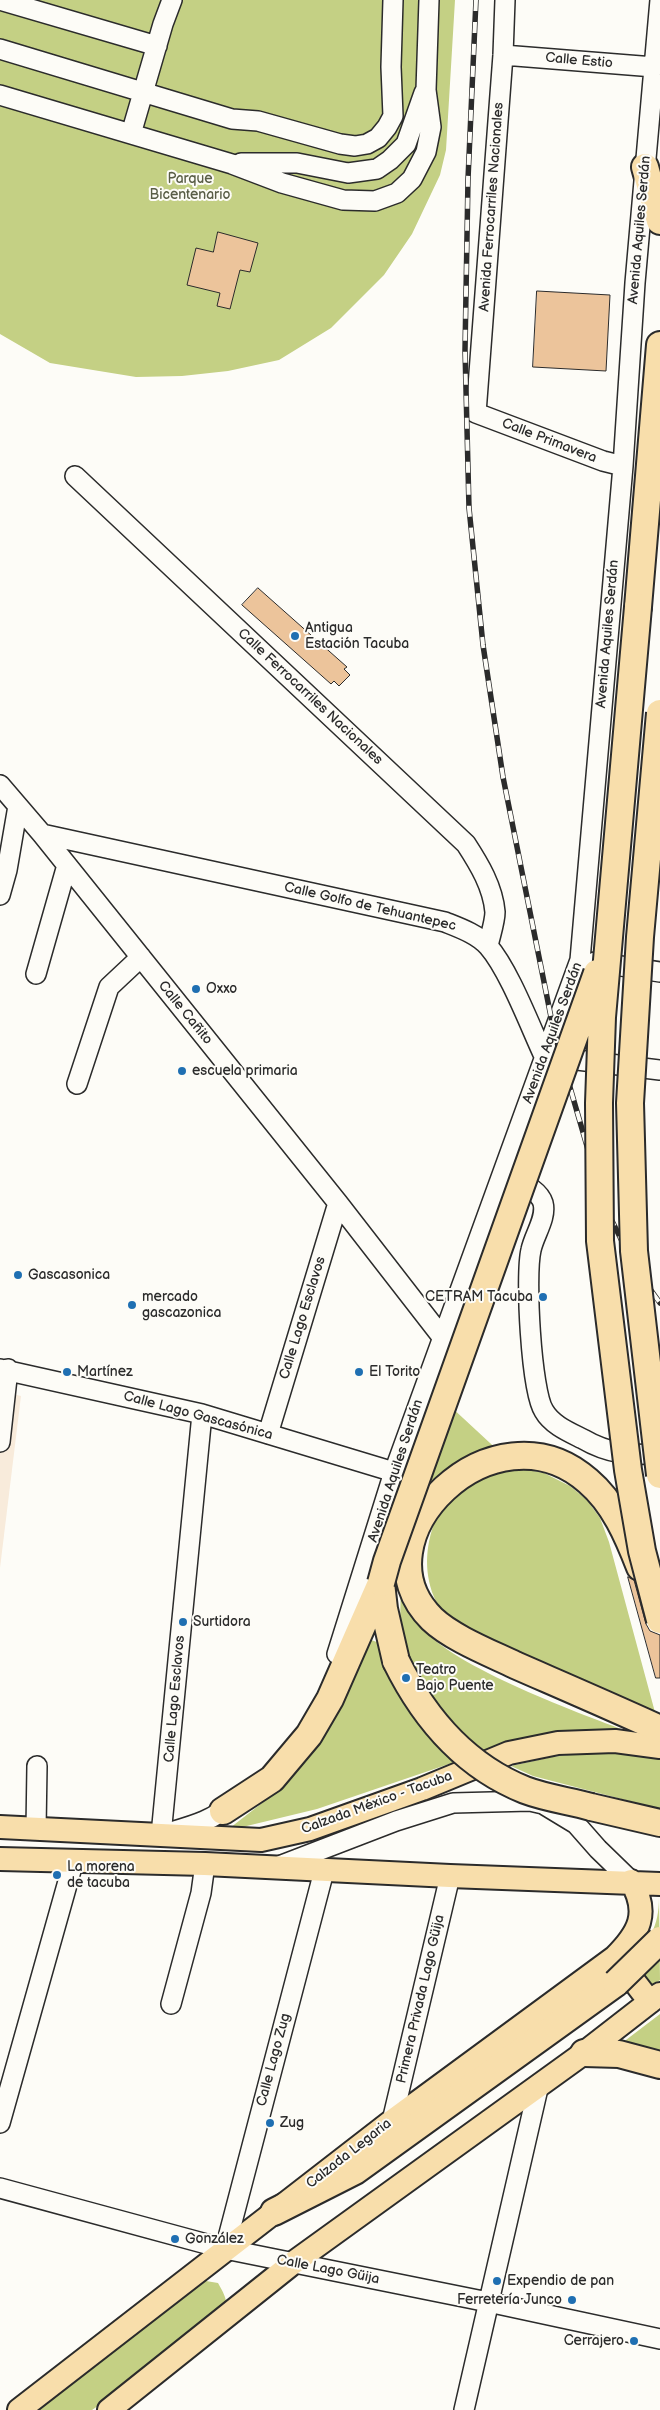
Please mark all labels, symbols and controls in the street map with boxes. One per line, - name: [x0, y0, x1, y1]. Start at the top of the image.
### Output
- street label: Calle Estio: [545, 50, 613, 72]
- street label: Avenida Ferrocarriles Nacionales: [476, 102, 508, 312]
- street label: Avenida Aquiles Serdán: [625, 155, 655, 305]
- park label: Parque Bicentenario: [150, 171, 230, 203]
- street label: Calle Primavera: [499, 415, 599, 467]
- street label: Avenida Aquiles Serdán: [593, 559, 623, 709]
- place label: Antigua Estación Tacuba: [305, 620, 409, 652]
- street label: Calle Ferrocarriles Nacionales: [234, 625, 386, 769]
- marker: Antigua Estación Tacuba: [289, 630, 301, 642]
- street label: Calle Golfo de Tehuantepec: [282, 879, 458, 935]
- street label: Avenida Aquiles Serdán: [520, 960, 586, 1106]
- street label: Calle Cañito: [154, 978, 216, 1048]
- place label: Oxxo: [206, 981, 237, 997]
- marker: Oxxo: [190, 983, 202, 995]
- place label: escuela primaria: [192, 1063, 298, 1079]
- marker: escuela primaria: [176, 1065, 188, 1077]
- street label: Calle Lago Esclavos: [276, 1255, 330, 1381]
- place label: Gascasonica: [28, 1267, 110, 1283]
- marker: Gascasonica: [12, 1269, 24, 1281]
- place label: mercado gascazonica: [142, 1289, 221, 1321]
- place label: CETRAM Tacuba: [425, 1289, 533, 1305]
- marker: CETRAM Tacuba: [537, 1291, 549, 1303]
- marker: mercado gascazonica: [126, 1299, 138, 1311]
- place label: Martínez: [77, 1364, 133, 1380]
- place label: El Torito: [369, 1364, 420, 1380]
- marker: Martínez: [61, 1366, 73, 1378]
- marker: El Torito: [353, 1366, 365, 1378]
- street label: Calle Lago Gascasónica: [122, 1388, 274, 1444]
- street label: Avenida Aquiles Serdán: [365, 1398, 427, 1544]
- place label: Surtidora: [193, 1614, 251, 1630]
- marker: Surtidora: [177, 1616, 189, 1628]
- street label: Calle Lago Esclavos: [161, 1635, 189, 1763]
- place label: Teatro Bajo Puente: [416, 1662, 494, 1694]
- marker: Teatro Bajo Puente: [400, 1672, 412, 1684]
- street label: Calzada México - Tacuba: [299, 1768, 455, 1838]
- place label: La morena de tacuba: [67, 1859, 135, 1891]
- marker: La morena de tacuba: [51, 1869, 63, 1881]
- street label: Primera Privada Lago Güija: [393, 1913, 449, 2085]
- street label: Calle Lago Zug: [254, 2012, 294, 2108]
- place label: Zug: [280, 2115, 304, 2131]
- street label: Calzada Legaria: [303, 2116, 395, 2192]
- marker: Zug: [264, 2117, 276, 2129]
- place label: González: [185, 2231, 244, 2247]
- marker: González: [169, 2233, 181, 2245]
- street label: Calle Lago Güija: [275, 2252, 381, 2288]
- place label: Expendio de pan: [507, 2273, 614, 2289]
- marker: Expendio de pan: [491, 2275, 503, 2287]
- place label: Ferretería Junco: [457, 2292, 562, 2308]
- marker: Ferretería Junco: [566, 2294, 578, 2306]
- place label: Cerrajero: [564, 2333, 624, 2349]
- marker: Cerrajero: [628, 2335, 640, 2347]

